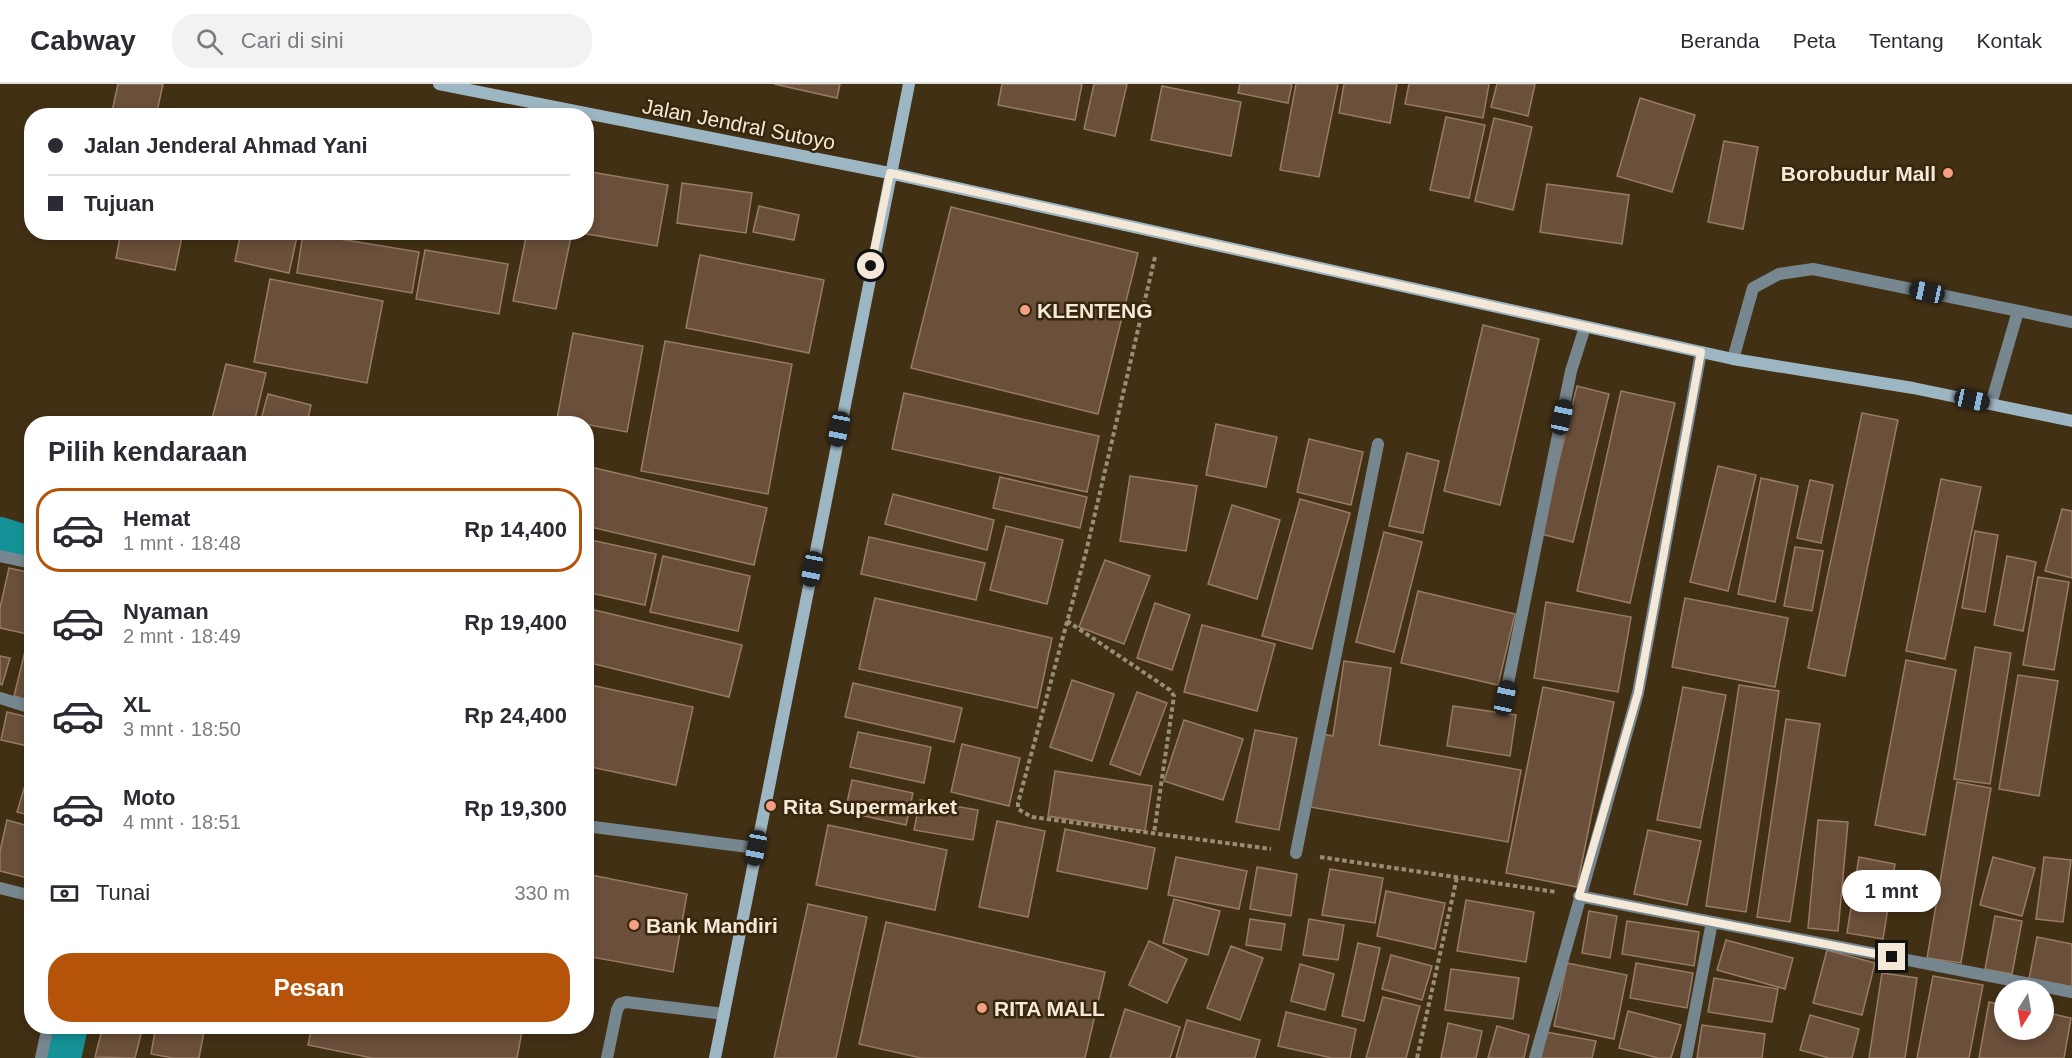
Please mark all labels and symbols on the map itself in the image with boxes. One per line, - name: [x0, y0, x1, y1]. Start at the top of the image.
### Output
- street label: Jalan Jendral Sutoyo: [641, 94, 837, 154]
- place label: Borobudur Mall: [1781, 162, 1936, 185]
- marker: Borobudur Mall: [1941, 166, 1955, 180]
- route start: [857, 252, 884, 279]
- car: [1908, 279, 1946, 305]
- place label: KLENTENG: [1037, 299, 1153, 322]
- marker: KLENTENG: [1018, 303, 1032, 317]
- car: [1953, 387, 1991, 413]
- car: [1549, 398, 1575, 436]
- car: [827, 410, 851, 448]
- car: [800, 550, 824, 588]
- car: [1492, 679, 1518, 717]
- place label: Rita Supermarket: [783, 795, 957, 818]
- marker: Rita Supermarket: [764, 799, 778, 813]
- car: [744, 829, 768, 867]
- callout: 1 mnt: [1842, 870, 1942, 912]
- place label: Bank Mandiri: [646, 914, 778, 937]
- marker: Bank Mandiri: [627, 918, 641, 932]
- route end: [1878, 943, 1905, 970]
- north arrow: [1994, 980, 2054, 1040]
- place label: RITA MALL: [994, 997, 1105, 1020]
- marker: RITA MALL: [975, 1001, 989, 1015]

